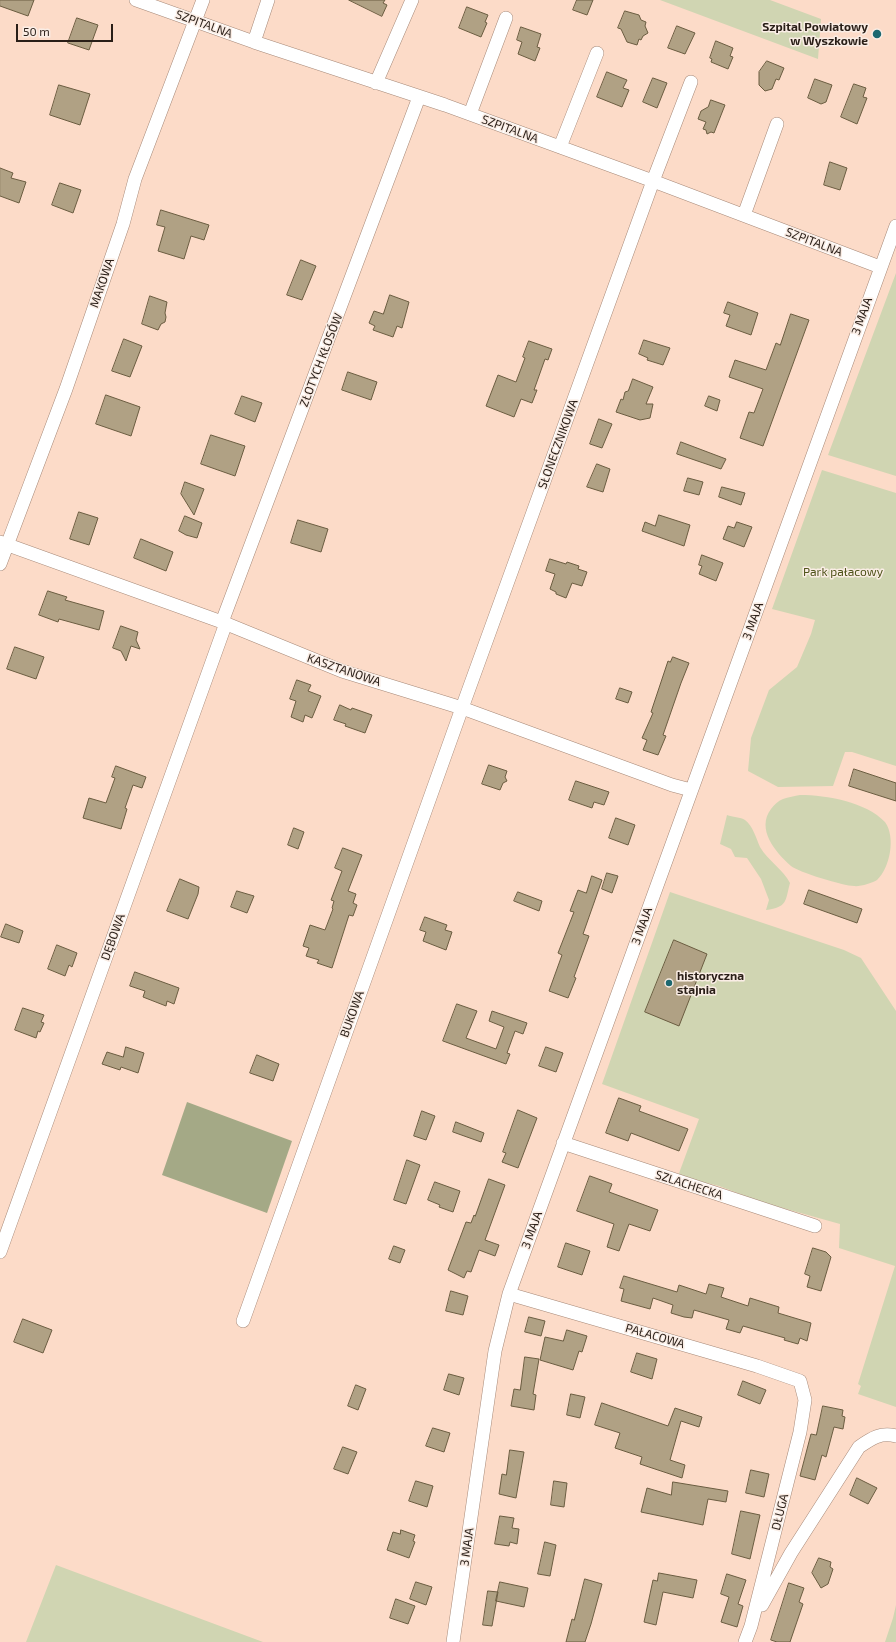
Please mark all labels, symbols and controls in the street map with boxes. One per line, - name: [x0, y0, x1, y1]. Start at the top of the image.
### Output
- street label: SZPITALNA: [174, 7, 234, 41]
- scale bar: [18, 16, 115, 42]
- place label: Szpital Powiatowy w Wyszkowie: [762, 20, 868, 48]
- text: 50 m: [23, 24, 50, 38]
- marker: Szpital Powiatowy w Wyszkowie: [871, 28, 883, 40]
- street label: SZPITALNA: [480, 112, 540, 146]
- street label: SZPITALNA: [784, 225, 844, 259]
- street label: MAKOWA: [87, 256, 117, 310]
- street label: 3 MAJA: [849, 295, 875, 337]
- street label: ZŁOTYCH KŁOSÓW: [297, 311, 345, 409]
- street label: SŁONECZNIKOWA: [535, 397, 581, 491]
- park label: Park pałacowy: [803, 565, 883, 579]
- street label: 3 MAJA: [740, 600, 766, 642]
- street label: KASZTANOWA: [305, 651, 383, 689]
- street label: 3 MAJA: [629, 905, 655, 947]
- street label: DĘBOWA: [98, 912, 128, 962]
- place label: historyczna stajnia: [677, 969, 744, 997]
- marker: historyczna stajnia: [664, 978, 674, 988]
- street label: BUKOWA: [337, 989, 367, 1039]
- street label: SZLACHECKA: [653, 1167, 725, 1203]
- street label: 3 MAJA: [519, 1209, 545, 1251]
- street label: PAŁACOWA: [624, 1321, 686, 1351]
- street label: DŁUGA: [769, 1492, 791, 1532]
- street label: 3 MAJA: [457, 1527, 477, 1567]

